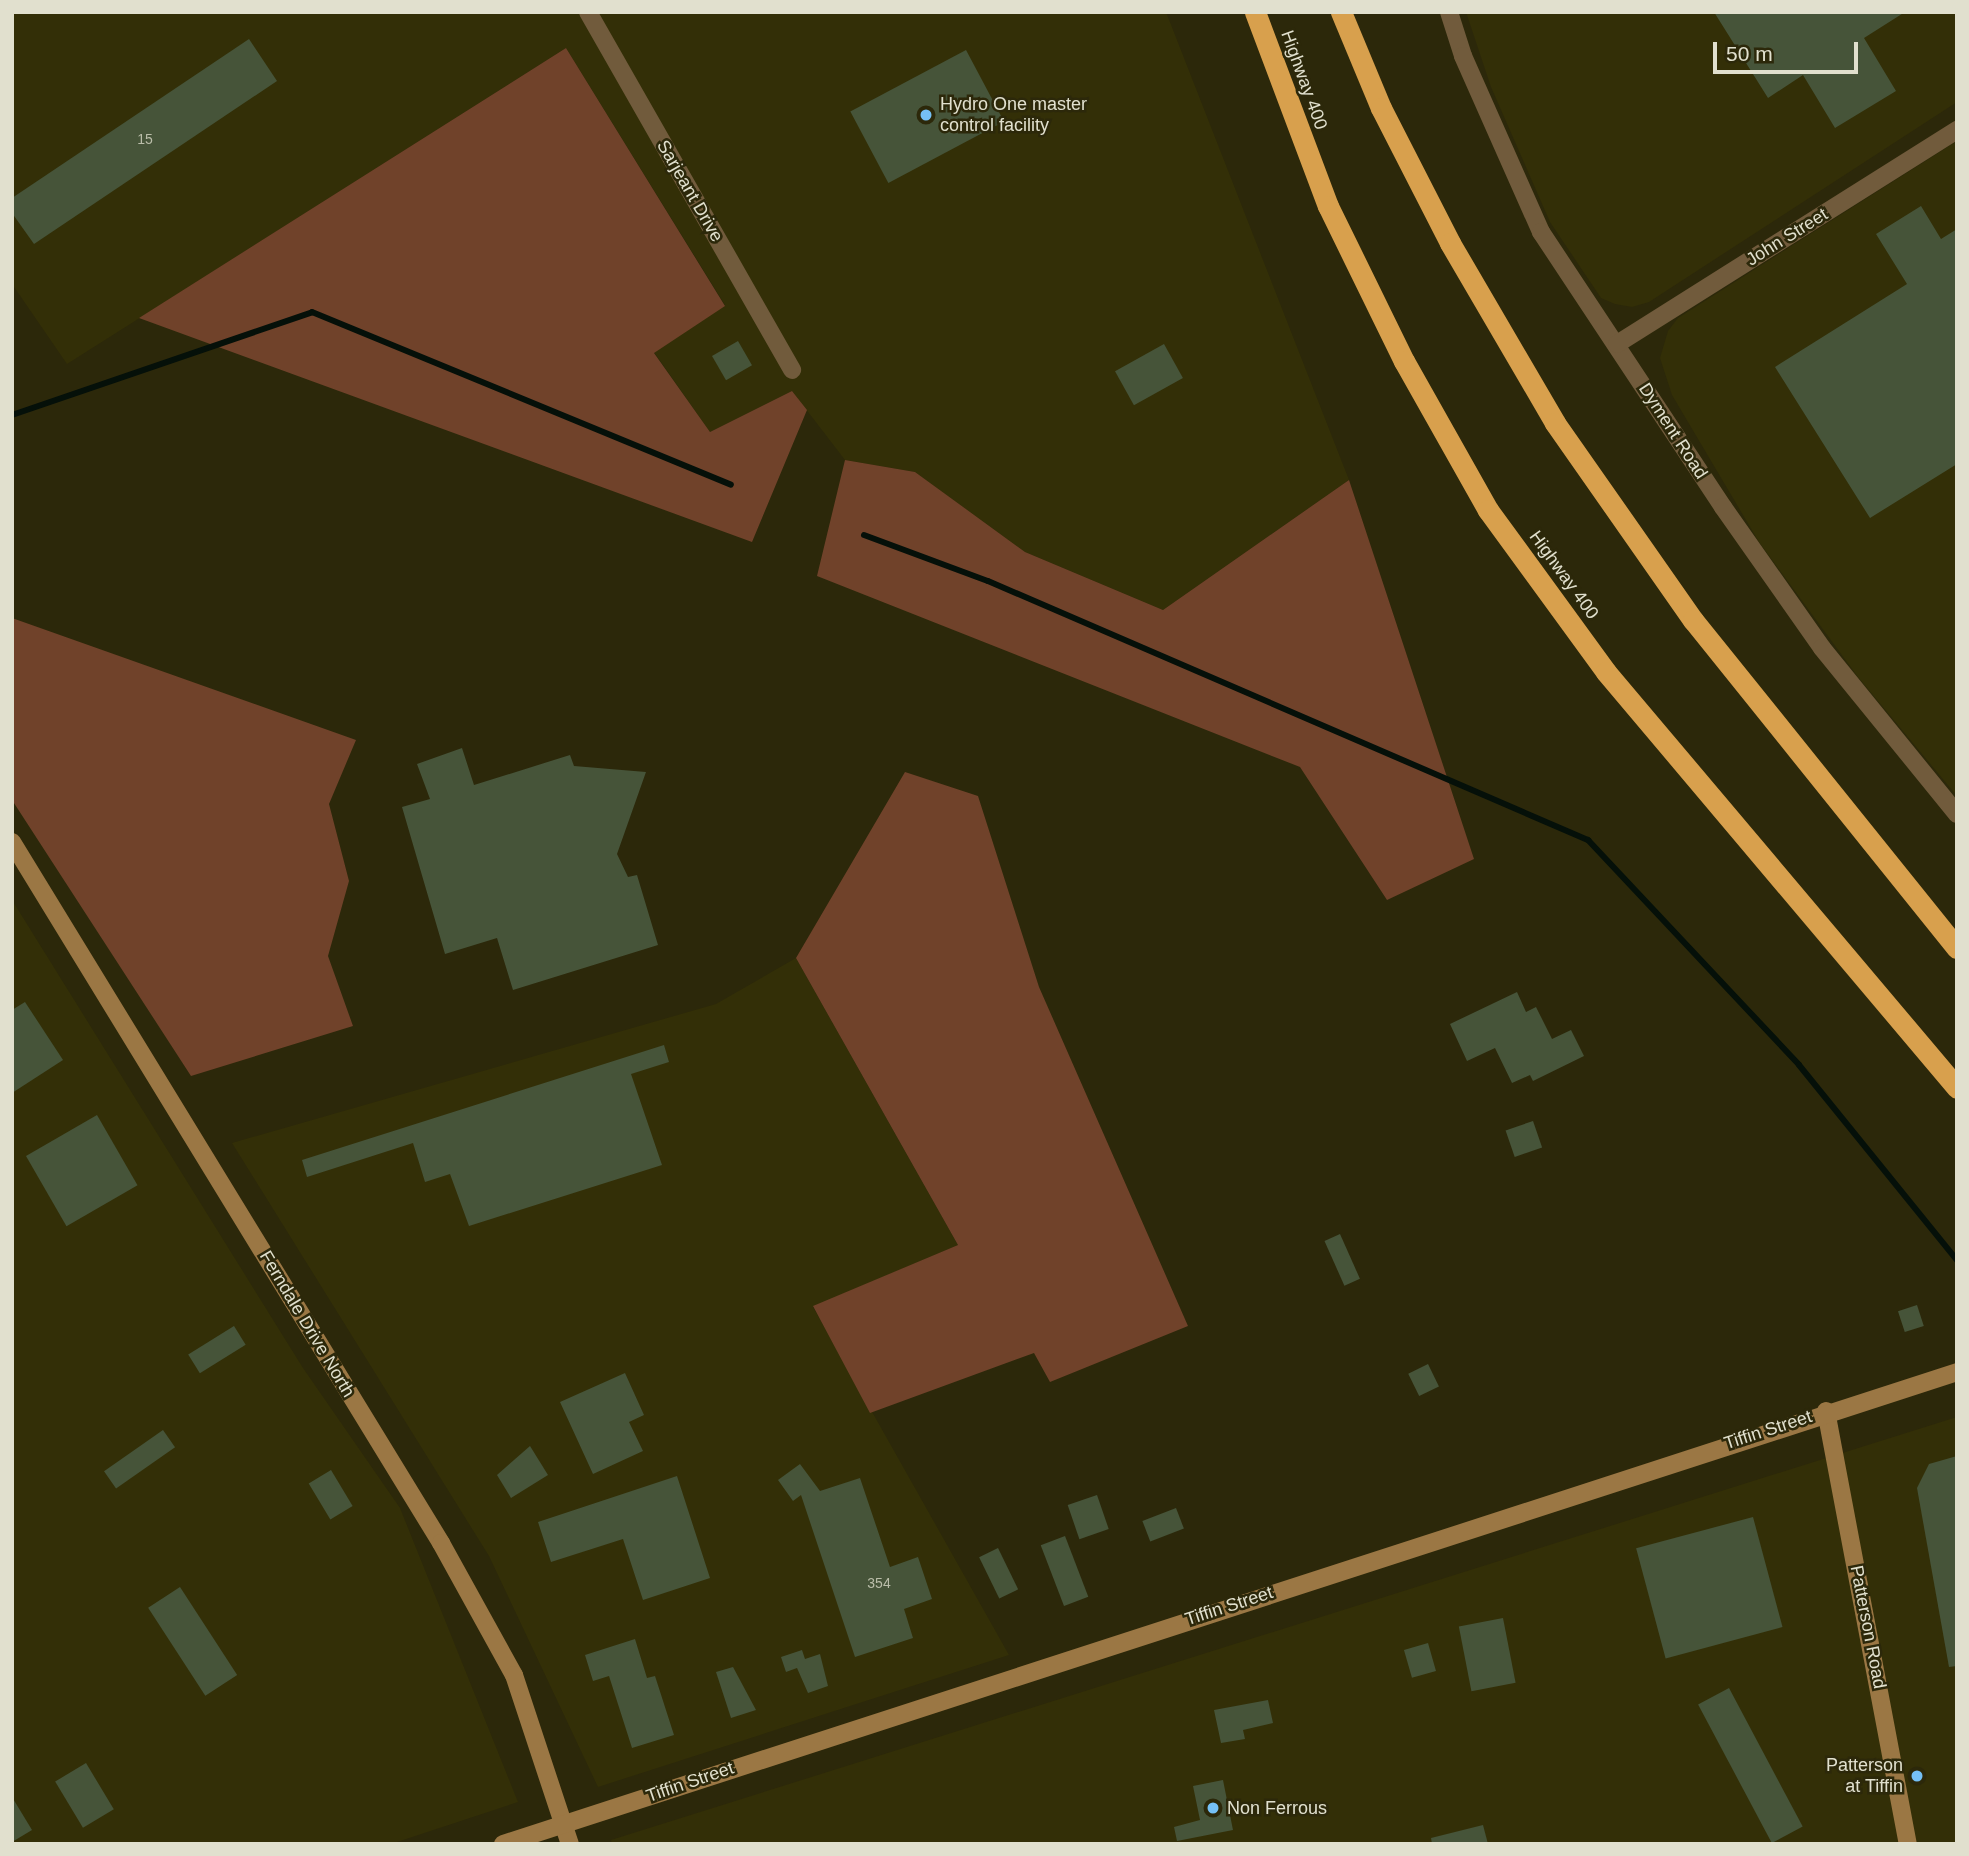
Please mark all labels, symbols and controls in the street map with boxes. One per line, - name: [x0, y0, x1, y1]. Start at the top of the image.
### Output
- street label: Highway 400: [1276, 27, 1332, 133]
- scale bar: [1717, 28, 1862, 72]
- text: 50 m: [1726, 42, 1773, 65]
- place label: Hydro One master control facility: [940, 94, 1087, 136]
- marker: Hydro One master control facility: [918, 107, 934, 123]
- house number: 15: [137, 131, 153, 147]
- street label: Sarjeant Drive: [652, 136, 728, 246]
- street label: John Street: [1742, 203, 1832, 271]
- street label: Dyment Road: [1634, 379, 1712, 483]
- street label: Highway 400: [1525, 527, 1603, 623]
- street label: Ferndale Drive North: [255, 1247, 359, 1401]
- street label: Tiffin Street: [1721, 1406, 1815, 1454]
- street label: Patterson Road: [1845, 1564, 1891, 1690]
- house number: 354: [867, 1575, 891, 1591]
- street label: Tiffin Street: [1182, 1582, 1276, 1630]
- place label: Patterson at Tiffin: [1826, 1755, 1903, 1798]
- street label: Tiffin Street: [643, 1757, 737, 1807]
- marker: Patterson at Tiffin: [1909, 1768, 1925, 1784]
- place label: Non Ferrous: [1227, 1797, 1327, 1819]
- marker: Non Ferrous: [1205, 1800, 1221, 1816]

